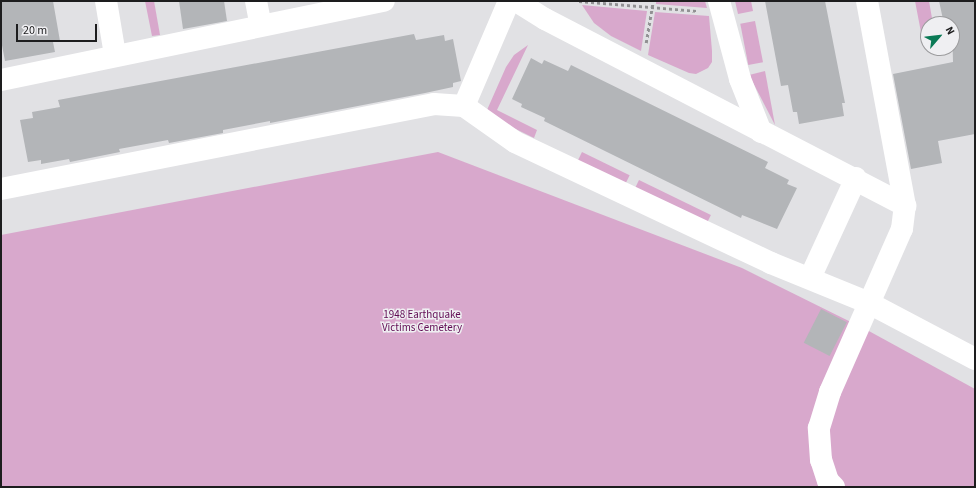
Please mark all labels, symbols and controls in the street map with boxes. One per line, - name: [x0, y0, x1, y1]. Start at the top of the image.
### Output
- scale bar: [18, 16, 99, 42]
- north arrow: [920, 16, 960, 56]
- text: 20 m: [23, 22, 47, 39]
- text: N: [942, 24, 958, 37]
- park label: 1948 Earthquake Victims Cemetery: [382, 309, 462, 335]

